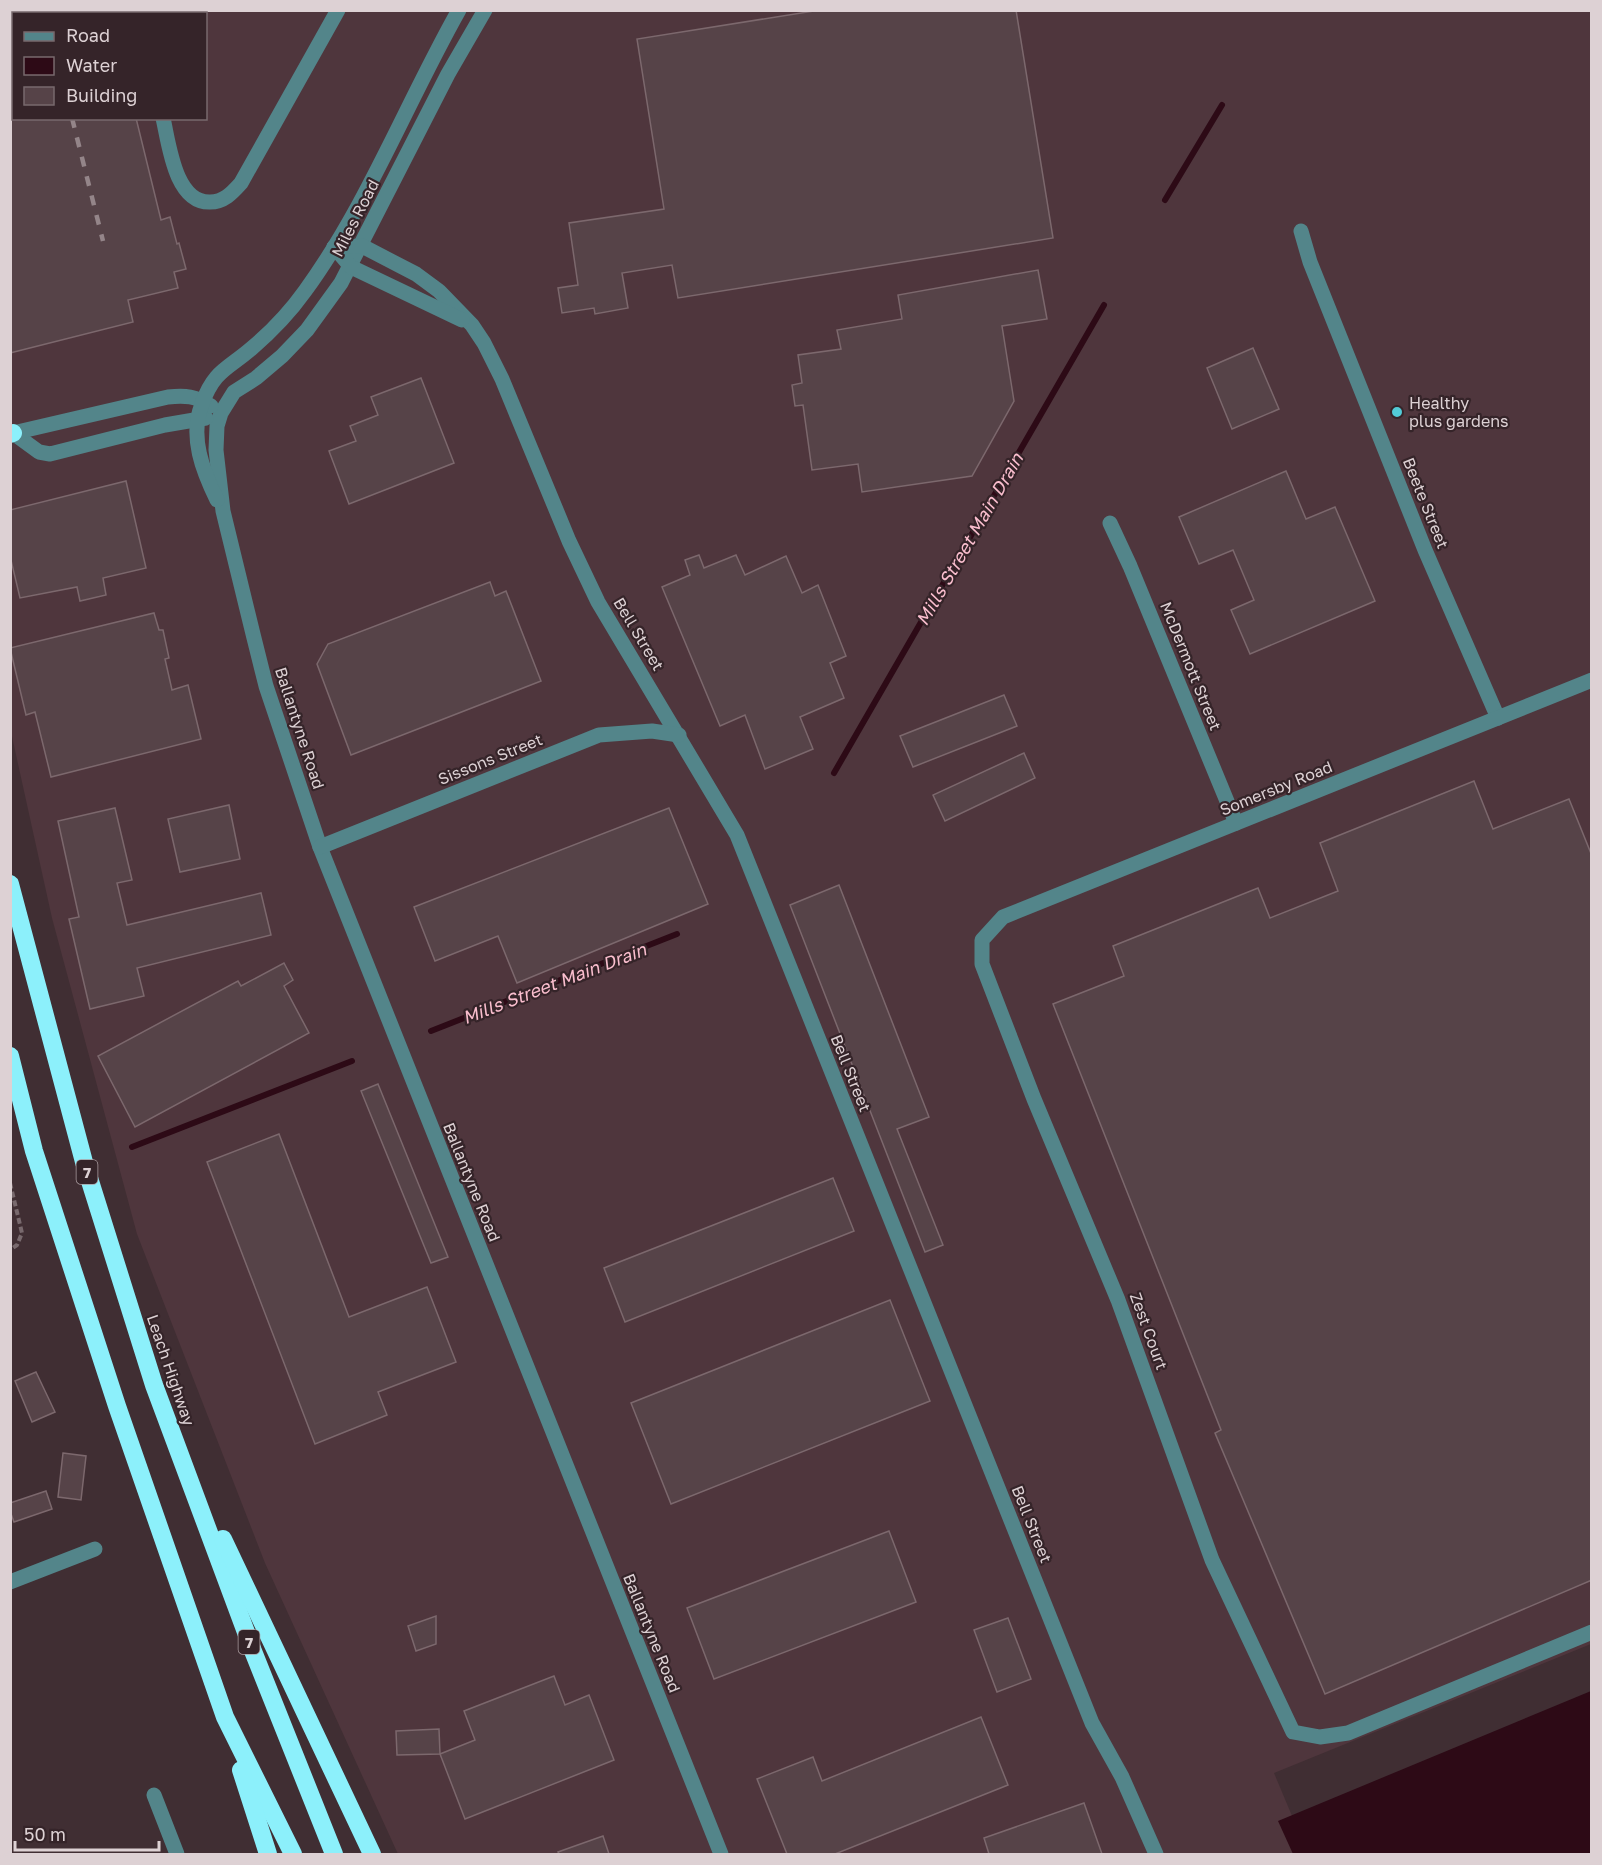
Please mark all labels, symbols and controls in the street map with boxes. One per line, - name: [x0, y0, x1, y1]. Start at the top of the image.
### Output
- legend: [12, 12, 207, 120]
- text: Road: [66, 24, 110, 46]
- text: Water: [66, 54, 117, 76]
- text: Building: [66, 84, 137, 106]
- street label: Miles Road: [327, 176, 383, 260]
- place label: Healthy plus gardens: [1409, 393, 1509, 431]
- marker: Healthy plus gardens: [1390, 405, 1404, 419]
- water label: Mills Street Main Drain: [911, 448, 1028, 629]
- street label: Beete Street: [1399, 455, 1453, 551]
- street label: Bell Street: [609, 594, 669, 674]
- street label: McDermott Street: [1156, 599, 1226, 733]
- street label: Ballantyne Road: [271, 665, 329, 791]
- street label: Sissons Street: [435, 729, 545, 789]
- street label: Somersby Road: [1217, 756, 1335, 820]
- water label: Mills Street Main Drain: [459, 937, 650, 1028]
- street label: Bell Street: [826, 1031, 876, 1115]
- street label: Ballantyne Road: [439, 1120, 505, 1244]
- road number: 7: [76, 1160, 98, 1184]
- street label: Zest Court: [1126, 1290, 1172, 1372]
- street label: Leach Highway: [143, 1312, 199, 1428]
- street label: Bell Street: [1007, 1482, 1057, 1566]
- street label: Ballantyne Road: [619, 1571, 685, 1695]
- road number: 7: [238, 1630, 260, 1654]
- scale bar: [15, 1814, 159, 1852]
- text: 50 m: [24, 1823, 66, 1845]

